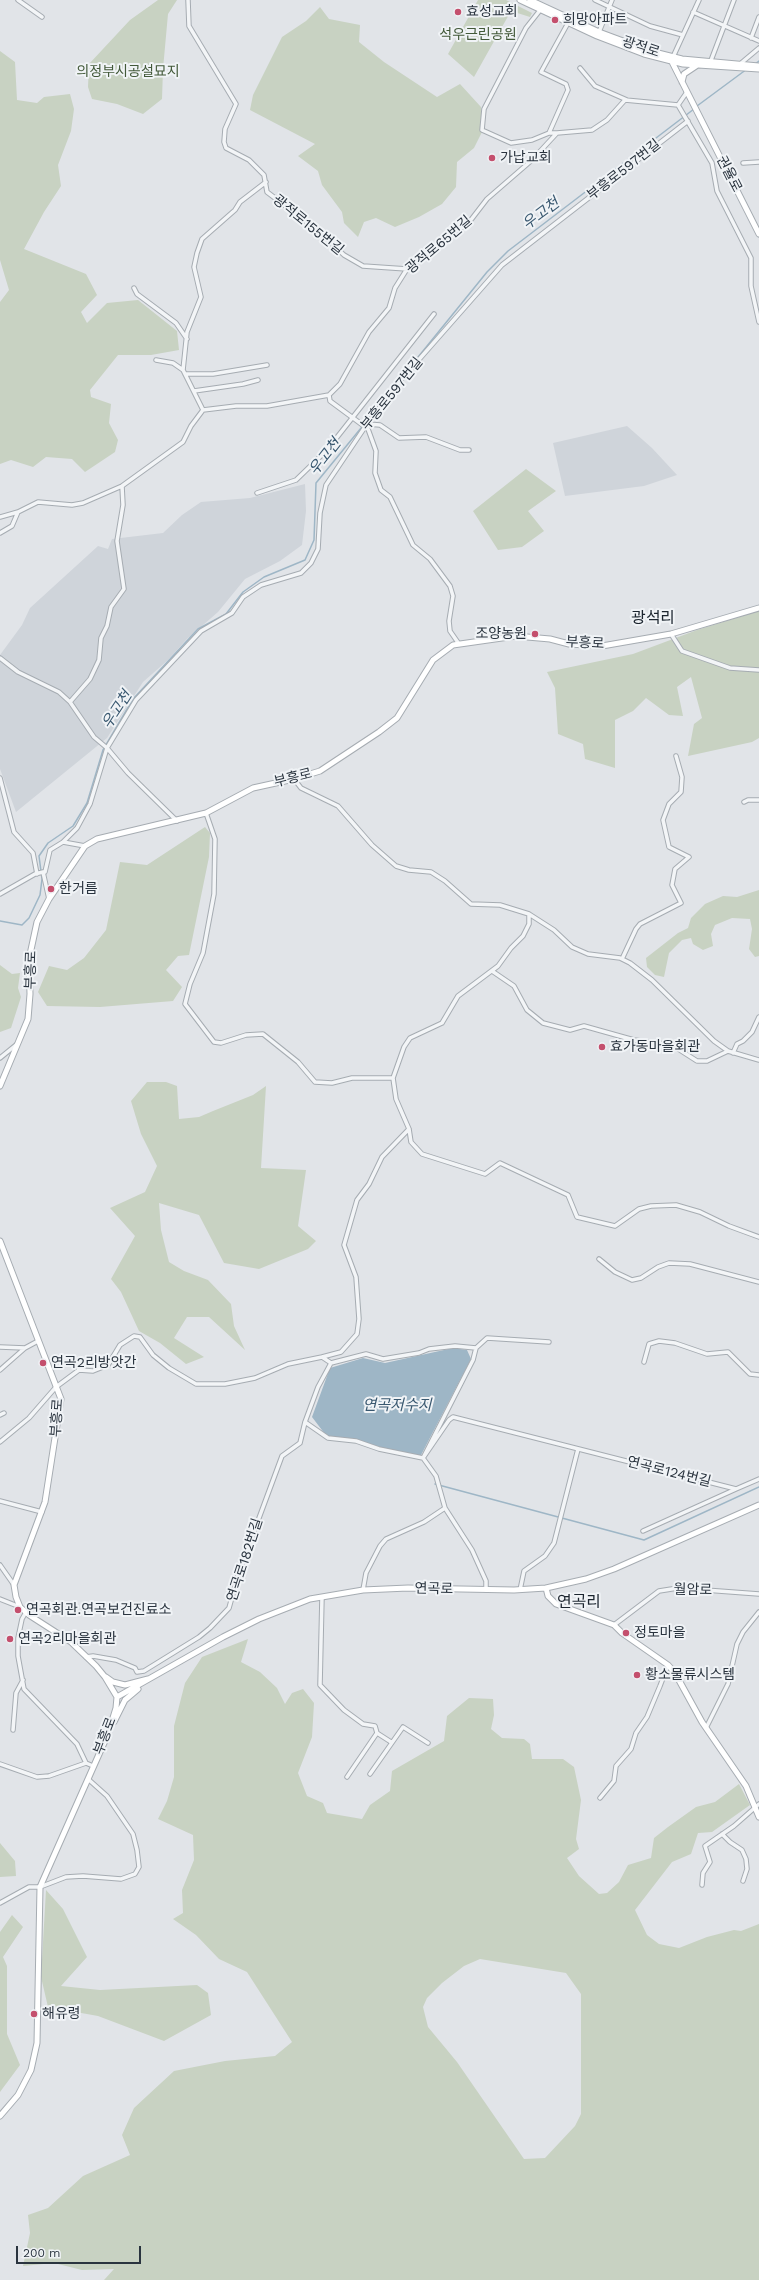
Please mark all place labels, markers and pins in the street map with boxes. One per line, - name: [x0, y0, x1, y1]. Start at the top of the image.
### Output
- place label: 효성교회: [466, 4, 518, 20]
- marker: 효성교회: [453, 7, 463, 17]
- place label: 희망아파트: [563, 12, 627, 28]
- marker: 희망아파트: [550, 15, 560, 25]
- place label: 가납교회: [500, 150, 552, 166]
- marker: 가납교회: [487, 153, 497, 163]
- place label: 조양농원: [475, 626, 527, 642]
- marker: 조양농원: [530, 629, 540, 639]
- place label: 한거름: [59, 881, 98, 897]
- marker: 한거름: [46, 884, 56, 894]
- place label: 효가동마을회관: [610, 1039, 700, 1055]
- marker: 효가동마을회관: [597, 1042, 607, 1052]
- place label: 연곡2리방앗간: [51, 1355, 136, 1371]
- marker: 연곡2리방앗간: [38, 1358, 48, 1368]
- place label: 연곡회관.연곡보건진료소: [26, 1602, 171, 1618]
- marker: 연곡회관.연곡보건진료소: [13, 1605, 23, 1615]
- place label: 정토마을: [634, 1625, 686, 1641]
- marker: 정토마을: [621, 1628, 631, 1638]
- place label: 연곡2리마을회관: [18, 1631, 116, 1647]
- marker: 연곡2리마을회관: [5, 1634, 15, 1644]
- place label: 황소물류시스템: [645, 1667, 735, 1683]
- marker: 황소물류시스템: [632, 1670, 642, 1680]
- place label: 해유령: [42, 2006, 81, 2022]
- marker: 해유령: [29, 2009, 39, 2019]

